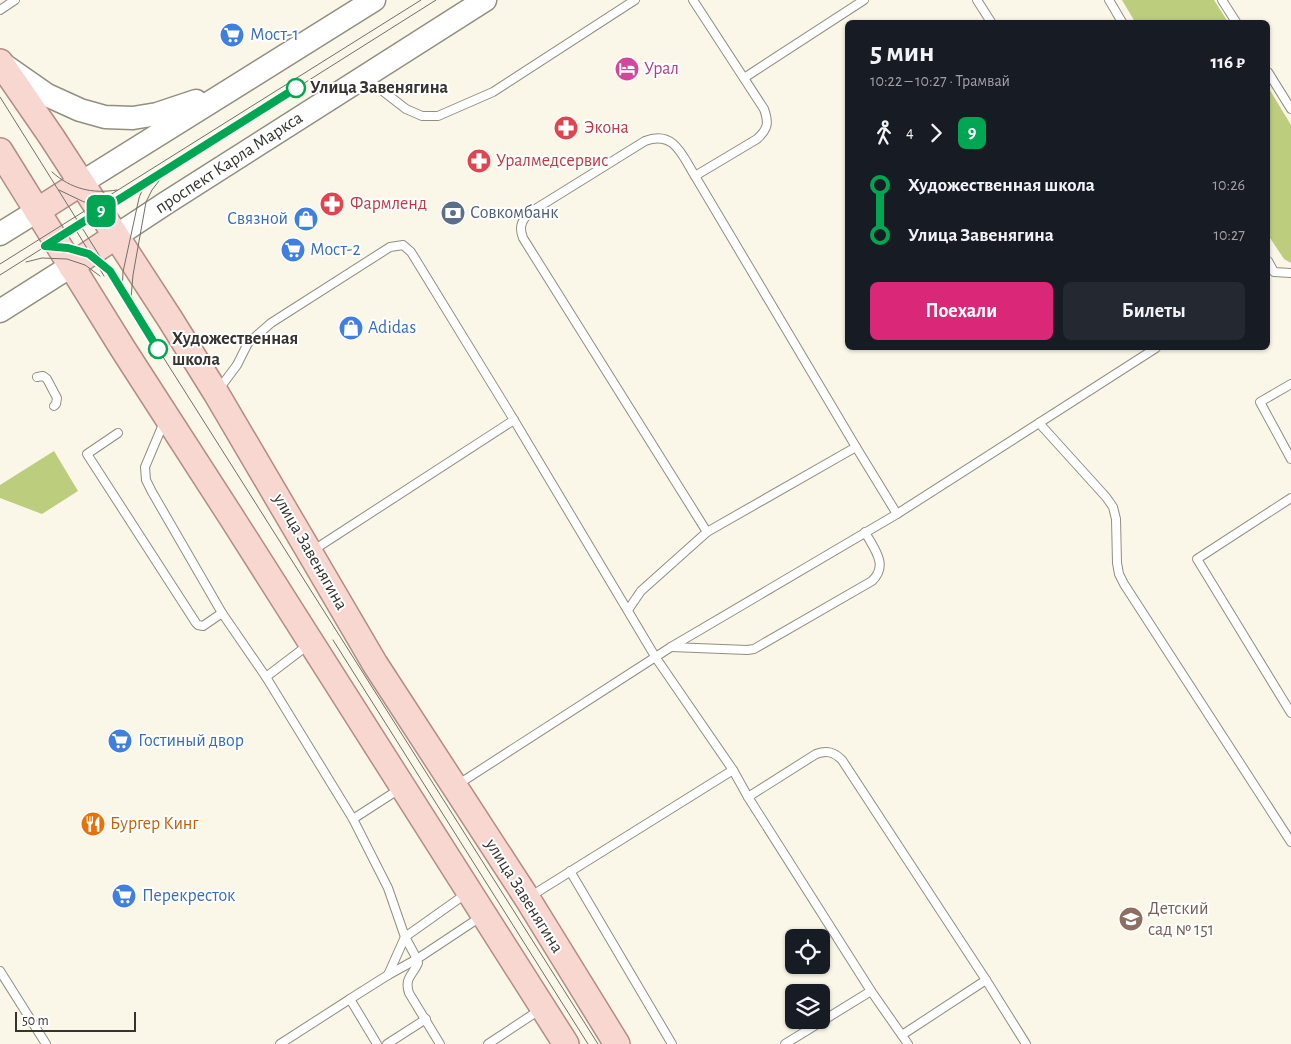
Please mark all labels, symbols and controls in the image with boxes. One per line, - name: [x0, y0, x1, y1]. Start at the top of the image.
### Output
- supermarket icon: Мост-1: [219, 22, 245, 48]
- place label: Мост-1: [250, 26, 299, 44]
- text: 5 мин: [870, 39, 934, 67]
- text: 116 ₽: [1210, 53, 1245, 72]
- hotel icon: Урал: [614, 56, 640, 82]
- place label: Урал: [644, 60, 679, 78]
- text: 10:22 – 10:27 · Трамвай: [870, 73, 1010, 89]
- marker: Улица Завенягина: [286, 78, 306, 98]
- place label: Улица Завенягина: [310, 79, 449, 97]
- street label: проспект Карла Маркса: [152, 109, 306, 217]
- pharmacy icon: Экона: [553, 115, 579, 141]
- place label: Экона: [584, 119, 629, 137]
- icon: walk: [870, 119, 898, 147]
- icon: forward: [922, 119, 950, 147]
- text: 4: [906, 124, 914, 140]
- text: 9: [968, 124, 976, 142]
- pharmacy icon: Уралмедсервис: [466, 148, 492, 174]
- place label: Уралмедсервис: [496, 152, 609, 170]
- text: Художественная школа: [908, 176, 1095, 195]
- text: 10:26: [1213, 177, 1245, 193]
- pharmacy icon: Фармленд: [319, 191, 345, 217]
- line badge: 9: [85, 195, 117, 227]
- place label: Фармленд: [350, 195, 427, 213]
- bank icon: Совкомбанк: [440, 200, 466, 226]
- text: 9: [97, 202, 105, 220]
- place label: Совкомбанк: [470, 203, 559, 222]
- shop icon: Связной: [293, 206, 319, 232]
- place label: Связной: [227, 210, 288, 228]
- text: Улица Завенягина: [908, 226, 1054, 245]
- text: 10:27: [1213, 227, 1245, 243]
- supermarket icon: Мост-2: [280, 237, 306, 263]
- place label: Мост-2: [310, 241, 361, 259]
- button: Поехали: [870, 282, 1053, 340]
- button: Билеты: [1063, 282, 1245, 340]
- shop icon: Adidas: [338, 315, 364, 341]
- place label: Adidas: [368, 319, 416, 337]
- place label: Художественная школа: [172, 330, 298, 369]
- marker: Художественная школа: [148, 339, 168, 359]
- street label: улица Завенягина: [269, 490, 350, 613]
- supermarket icon: Гостиный двор: [107, 728, 133, 754]
- place label: Гостиный двор: [138, 732, 244, 750]
- restaurant icon: Бургер Кинг: [80, 811, 106, 837]
- place label: Бургер Кинг: [110, 815, 199, 833]
- street label: улица Завенягина: [481, 835, 566, 956]
- supermarket icon: Перекресток: [111, 883, 137, 909]
- place label: Перекресток: [142, 887, 236, 905]
- place label: Детский сад № 151: [1148, 900, 1214, 939]
- school or university icon: Детский сад № 151: [1118, 906, 1144, 932]
- map controls: [785, 929, 830, 1029]
- button: locate: [785, 929, 830, 974]
- button: layers: [785, 984, 830, 1029]
- scale bar: [15, 1009, 136, 1032]
- text: 50 m: [22, 1014, 49, 1028]

